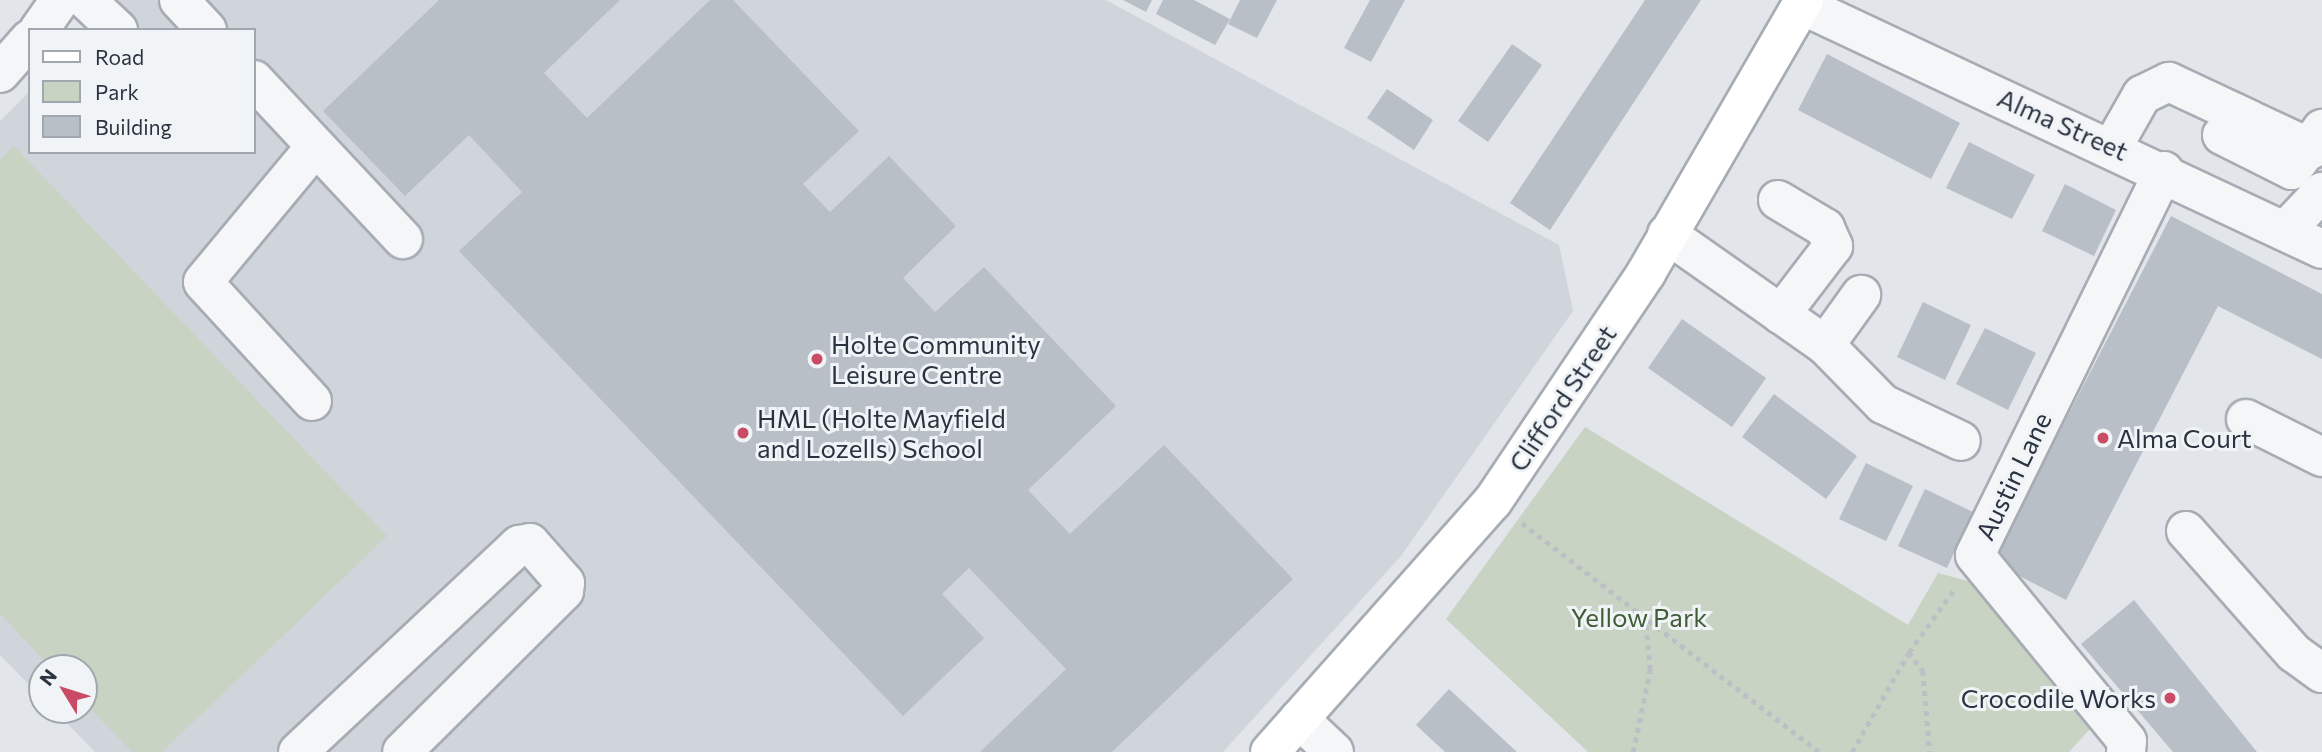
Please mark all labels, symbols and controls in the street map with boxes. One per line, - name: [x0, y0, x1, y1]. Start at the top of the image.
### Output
- legend: [28, 28, 256, 154]
- text: Road: [95, 44, 144, 69]
- text: Park: [95, 79, 139, 104]
- street label: Alma Street: [1993, 81, 2133, 167]
- text: Building: [95, 114, 172, 139]
- street label: Clifford Street: [1502, 319, 1622, 477]
- place label: Holte Community Leisure Centre: [831, 328, 1041, 390]
- marker: Holte Community Leisure Centre: [809, 351, 825, 367]
- place label: HML (Holte Mayfield and Lozells) School: [757, 402, 1006, 464]
- street label: Austin Lane: [1969, 407, 2057, 545]
- place label: Alma Court: [2117, 422, 2252, 454]
- marker: HML (Holte Mayfield and Lozells) School: [735, 425, 751, 441]
- marker: Alma Court: [2095, 430, 2111, 446]
- park label: Yellow Park: [1571, 601, 1707, 633]
- north arrow: [28, 654, 98, 724]
- text: N: [34, 664, 61, 690]
- place label: Crocodile Works: [1961, 682, 2156, 714]
- marker: Crocodile Works: [2162, 690, 2178, 706]

